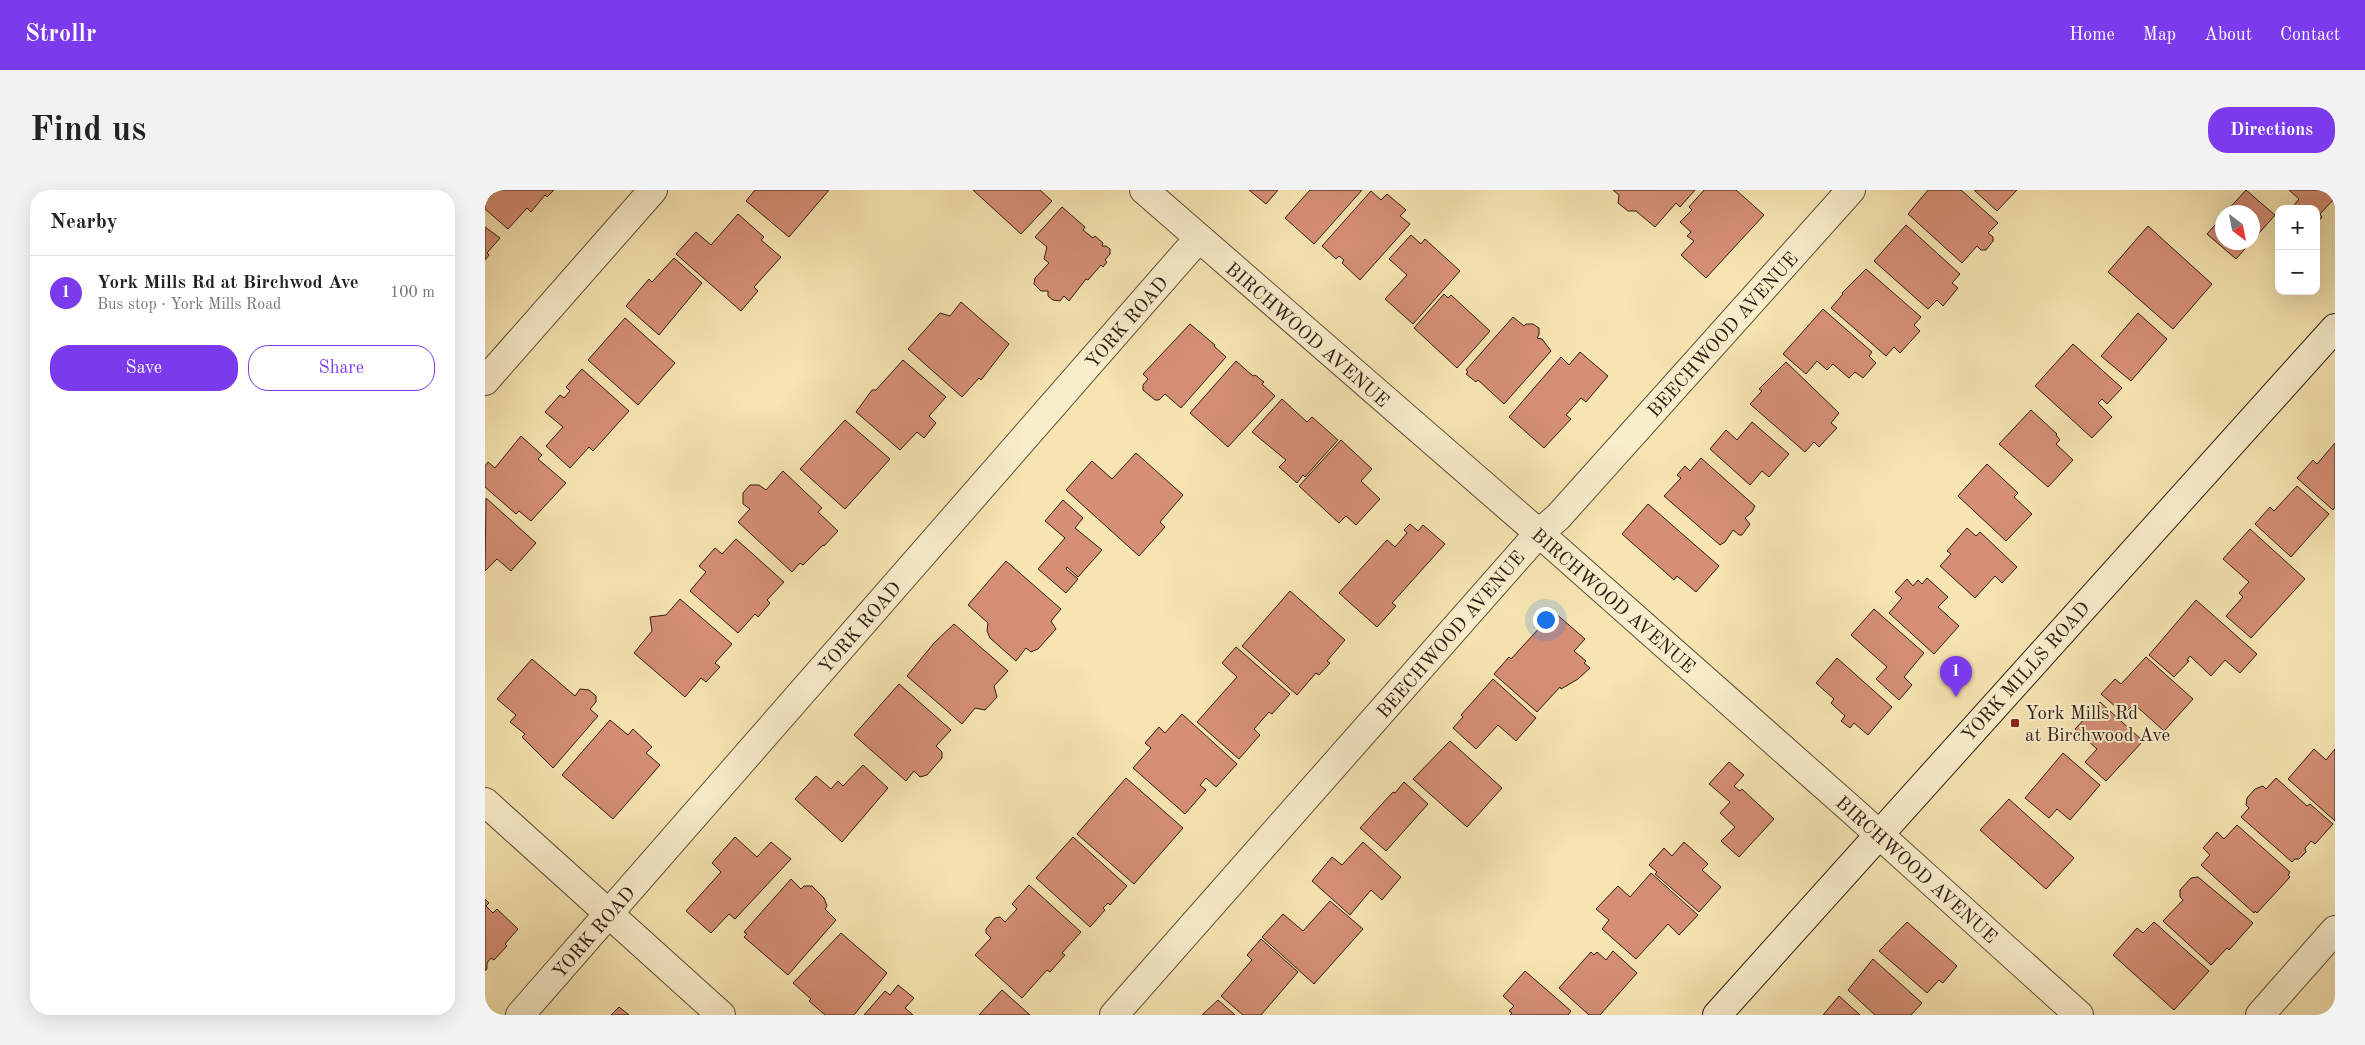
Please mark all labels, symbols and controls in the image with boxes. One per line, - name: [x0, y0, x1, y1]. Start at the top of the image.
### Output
- text: Strollr: [25, 23, 96, 47]
- text: Home: [2069, 26, 2115, 44]
- text: Map: [2143, 26, 2176, 44]
- text: About: [2204, 26, 2252, 44]
- text: Contact: [2280, 26, 2340, 44]
- button: Directions: [2208, 107, 2335, 153]
- text: Find us: [30, 113, 146, 148]
- north arrow: [2215, 205, 2260, 250]
- map controls: [2275, 205, 2320, 295]
- button: +: [2275, 205, 2320, 250]
- text: Nearby: [50, 212, 118, 233]
- street label: BEECHWOOD AVENUE: [1645, 250, 1803, 422]
- button: −: [2275, 250, 2320, 295]
- street label: BIRCHWOOD AVENUE: [1221, 260, 1392, 412]
- text: York Mills Rd at Birchwod Ave: [97, 274, 359, 293]
- street label: YORK ROAD: [1083, 274, 1173, 373]
- text: 1: [61, 285, 71, 301]
- text: 100 m: [390, 285, 435, 301]
- text: Bus stop · York Mills Road: [97, 297, 281, 313]
- button: Save: [50, 345, 238, 391]
- button: Share: [248, 345, 435, 391]
- street label: BIRCHWOOD AVENUE: [1527, 526, 1698, 678]
- street label: BEECHWOOD AVENUE: [1374, 548, 1529, 723]
- street label: YORK ROAD: [816, 579, 906, 678]
- street label: YORK MILLS ROAD: [1959, 599, 2094, 746]
- your location: [1533, 607, 1559, 633]
- pin: 1: [1940, 656, 1972, 697]
- place label: York Mills Rd at Birchwood Ave: [2025, 705, 2170, 746]
- marker: York Mills Rd at Birchwood Ave: [2009, 717, 2021, 729]
- street label: BIRCHWOOD AVENUE: [1831, 794, 2000, 948]
- street label: YORK ROAD: [550, 884, 640, 983]

